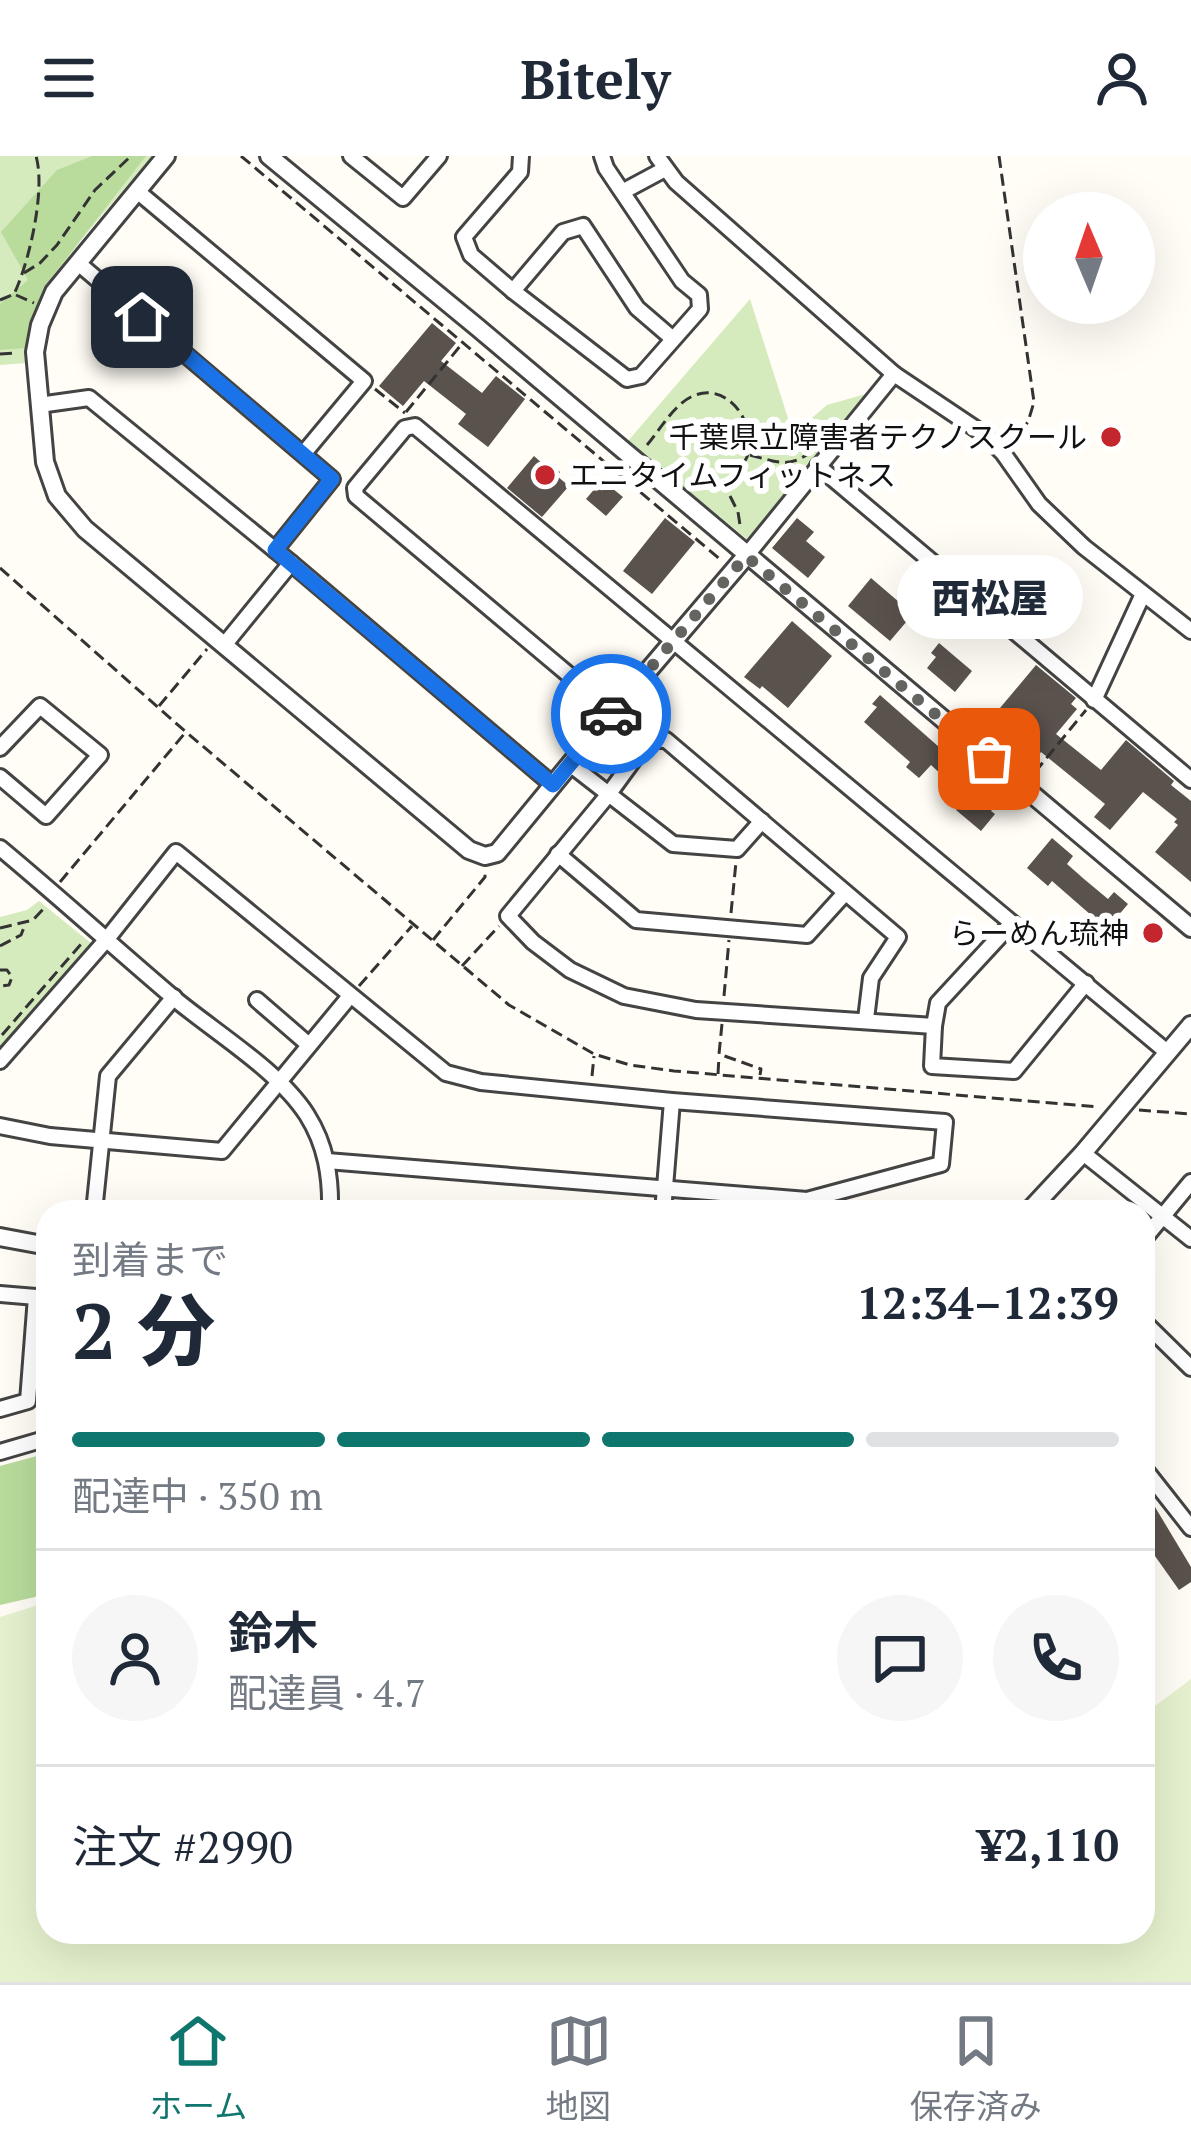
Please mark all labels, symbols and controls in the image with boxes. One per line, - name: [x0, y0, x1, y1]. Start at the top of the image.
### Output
- text: Bitely: [521, 43, 670, 114]
- icon: menu: [36, 45, 102, 111]
- icon: person: [1089, 45, 1155, 111]
- north arrow: [1023, 192, 1155, 324]
- map controls: [1023, 192, 1155, 324]
- pin: [91, 266, 193, 368]
- icon: home: [109, 284, 175, 350]
- place label: 千葉県立障害者テクノスクール: [669, 417, 1087, 457]
- marker: 千葉県立障害者テクノスクール: [1098, 424, 1124, 450]
- place label: エニタイムフィットネス: [569, 455, 896, 495]
- marker: エニタイムフィットネス: [532, 462, 558, 488]
- callout: 西松屋: [896, 555, 1082, 639]
- text: 西松屋: [931, 571, 1049, 623]
- courier: [551, 654, 671, 774]
- icon: car: [578, 681, 644, 747]
- pin: [938, 708, 1040, 810]
- icon: bag: [956, 726, 1022, 792]
- place label: らーめん琉神: [949, 913, 1129, 953]
- marker: らーめん琉神: [1140, 920, 1166, 946]
- text: 到着まで: [72, 1233, 228, 1285]
- text: 12:34–12:39: [857, 1272, 1119, 1332]
- text: 2 分: [72, 1278, 215, 1381]
- text: 配達中 · 350 m: [72, 1469, 323, 1521]
- button: person: [72, 1595, 198, 1721]
- button: chat: [837, 1595, 963, 1721]
- button: phone: [993, 1595, 1119, 1721]
- text: 鈴木: [228, 1602, 318, 1662]
- text: 配達員 · 4.7: [228, 1666, 426, 1718]
- text: ¥2,110: [978, 1814, 1119, 1874]
- text: 注文 #2990: [72, 1816, 293, 1876]
- tab: ホーム: [149, 2008, 247, 2128]
- tab: 地図: [546, 2008, 612, 2128]
- tab: 保存済み: [910, 2008, 1042, 2128]

